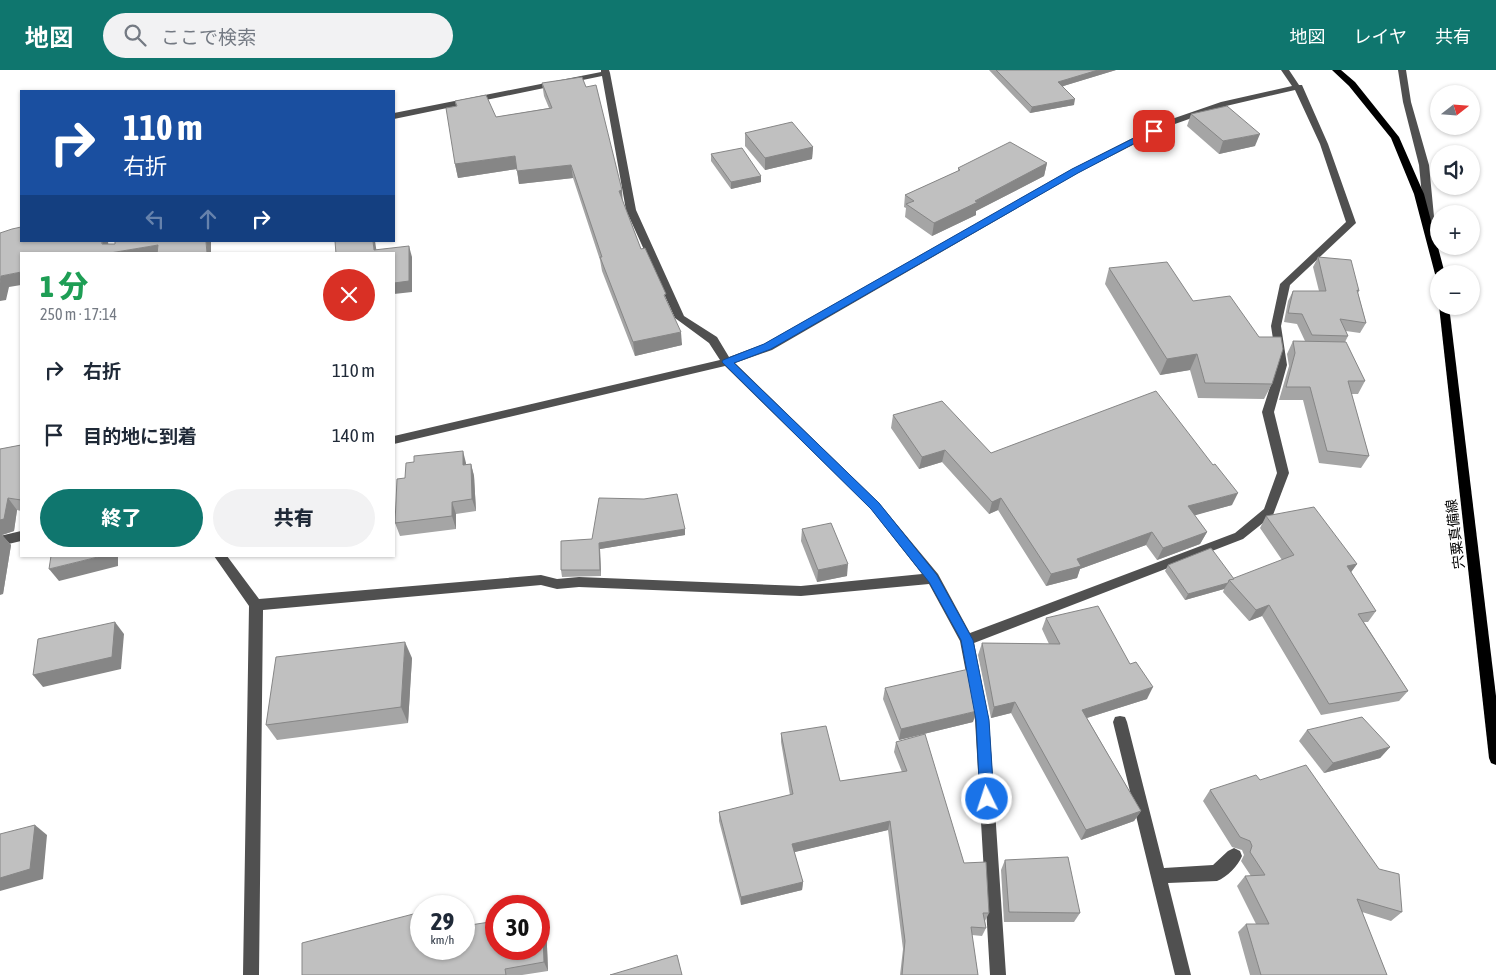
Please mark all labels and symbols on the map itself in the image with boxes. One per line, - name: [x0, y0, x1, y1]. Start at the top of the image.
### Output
- north arrow: [1430, 85, 1480, 135]
- pin: [1133, 110, 1175, 152]
- street label: 宍粟真備線: [1443, 498, 1467, 570]
- position arrow: [960, 772, 1012, 824]
- speed limit sign: 30: [485, 895, 550, 960]

